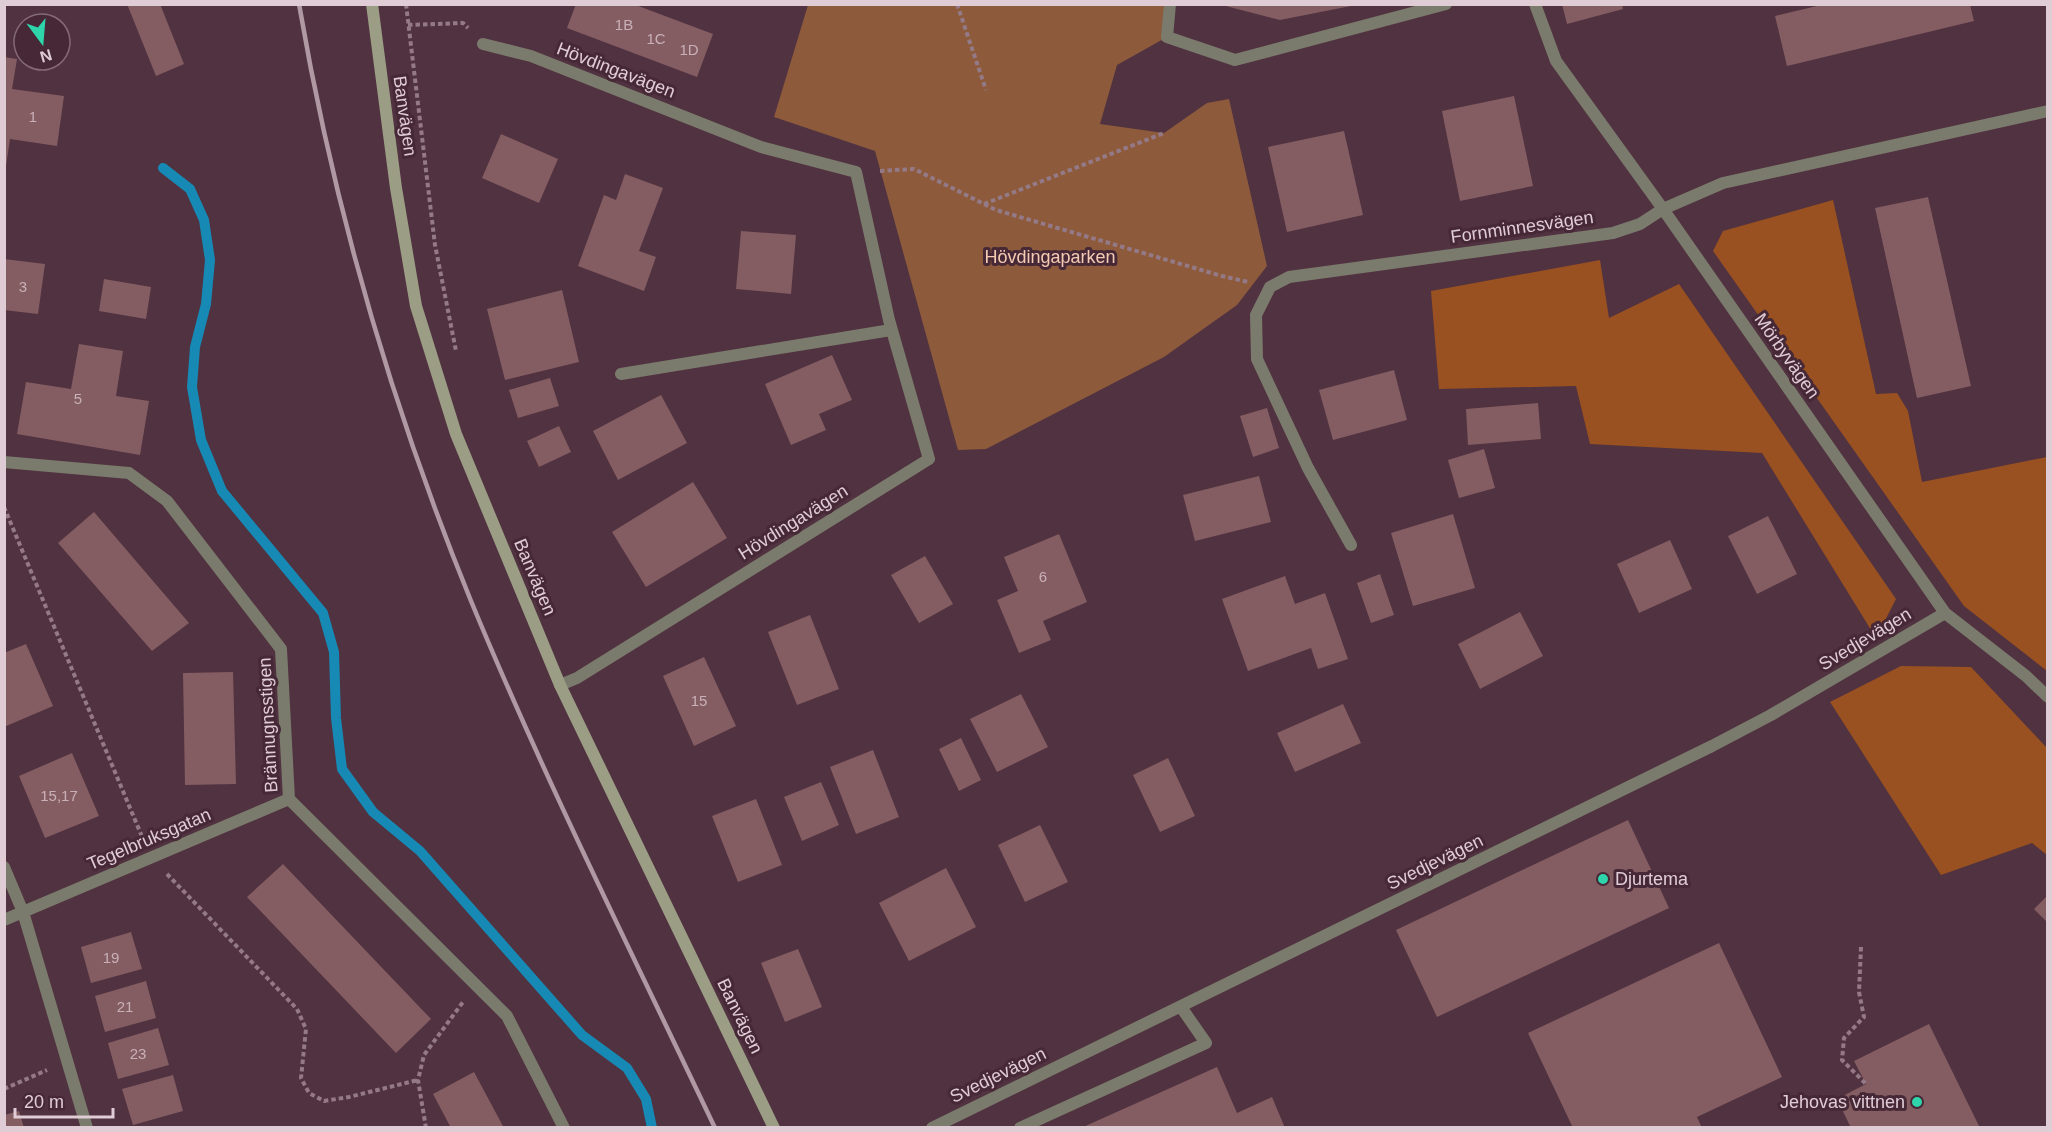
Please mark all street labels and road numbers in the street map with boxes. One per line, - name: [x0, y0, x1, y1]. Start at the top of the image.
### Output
- street label: Hövdingavägen: [554, 38, 678, 102]
- street label: Banvägen: [389, 74, 421, 158]
- street label: Fornminnesvägen: [1449, 207, 1595, 247]
- street label: Mörbyvägen: [1750, 310, 1824, 402]
- street label: Hövdingavägen: [735, 480, 851, 564]
- street label: Banvägen: [510, 536, 560, 618]
- street label: Svedjevägen: [1815, 604, 1915, 674]
- street label: Brännugnsstigen: [254, 657, 282, 793]
- street label: Tegelbruksgatan: [84, 804, 214, 874]
- street label: Svedjevägen: [1384, 830, 1486, 894]
- street label: Banvägen: [713, 975, 767, 1057]
- street label: Svedjevägen: [947, 1043, 1049, 1107]

